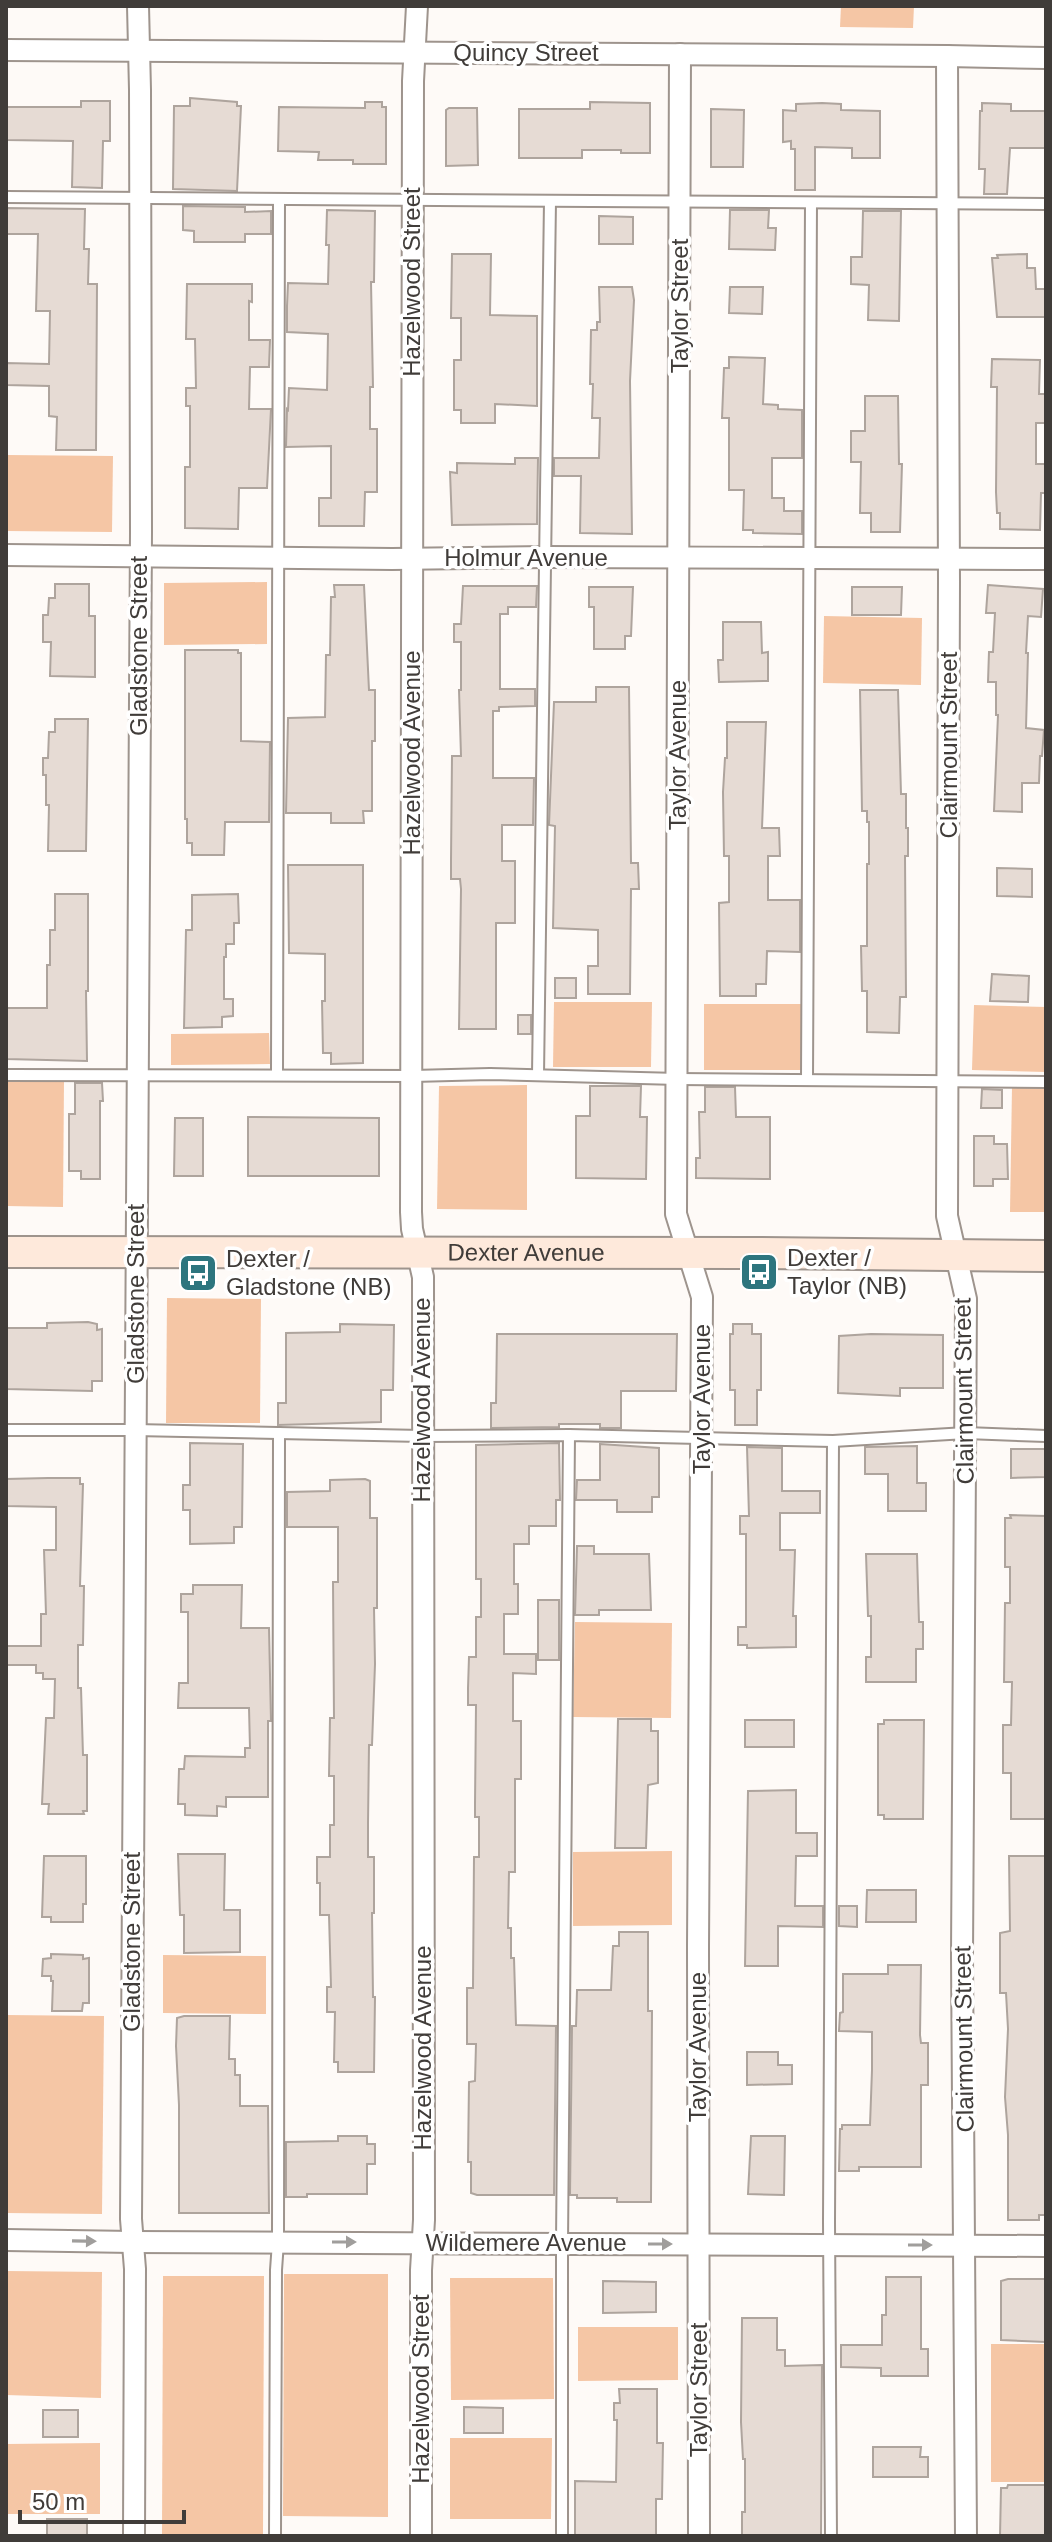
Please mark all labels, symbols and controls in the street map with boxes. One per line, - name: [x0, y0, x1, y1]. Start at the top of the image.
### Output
- street label: Quincy Street: [453, 39, 599, 66]
- street label: Hazelwood Street: [398, 187, 425, 377]
- street label: Taylor Street: [666, 238, 693, 373]
- street label: Holmur Avenue: [444, 544, 608, 571]
- street label: Gladstone Street: [125, 556, 152, 736]
- street label: Hazelwood Avenue: [398, 650, 425, 856]
- street label: Clairmount Street: [935, 651, 962, 838]
- street label: Taylor Avenue: [664, 680, 691, 830]
- street label: Gladstone Street: [122, 1204, 149, 1384]
- street label: Dexter Avenue: [447, 1239, 605, 1266]
- place label: Dexter / Taylor (NB): [787, 1244, 907, 1299]
- place label: Dexter / Gladstone (NB): [226, 1245, 391, 1300]
- bus stop icon: Dexter / Taylor (NB): [738, 1251, 780, 1293]
- bus stop icon: Dexter / Gladstone (NB): [177, 1252, 219, 1294]
- street label: Hazelwood Avenue: [408, 1297, 435, 1503]
- street label: Clairmount Street: [948, 1297, 979, 1485]
- street label: Taylor Avenue: [688, 1324, 715, 1474]
- street label: Gladstone Street: [118, 1852, 145, 2032]
- street label: Hazelwood Avenue: [409, 1945, 436, 2151]
- street label: Clairmount Street: [948, 1945, 979, 2133]
- street label: Taylor Avenue: [684, 1972, 711, 2122]
- street label: Wildemere Avenue: [426, 2229, 627, 2256]
- one-way arrow: [72, 2235, 97, 2248]
- one-way arrow: [332, 2236, 357, 2248]
- one-way arrow: [648, 2238, 673, 2250]
- one-way arrow: [908, 2239, 933, 2251]
- street label: Hazelwood Street: [407, 2294, 434, 2484]
- street label: Taylor Street: [685, 2322, 712, 2457]
- scale bar: [20, 2474, 184, 2524]
- text: 50 m: [32, 2488, 85, 2515]

